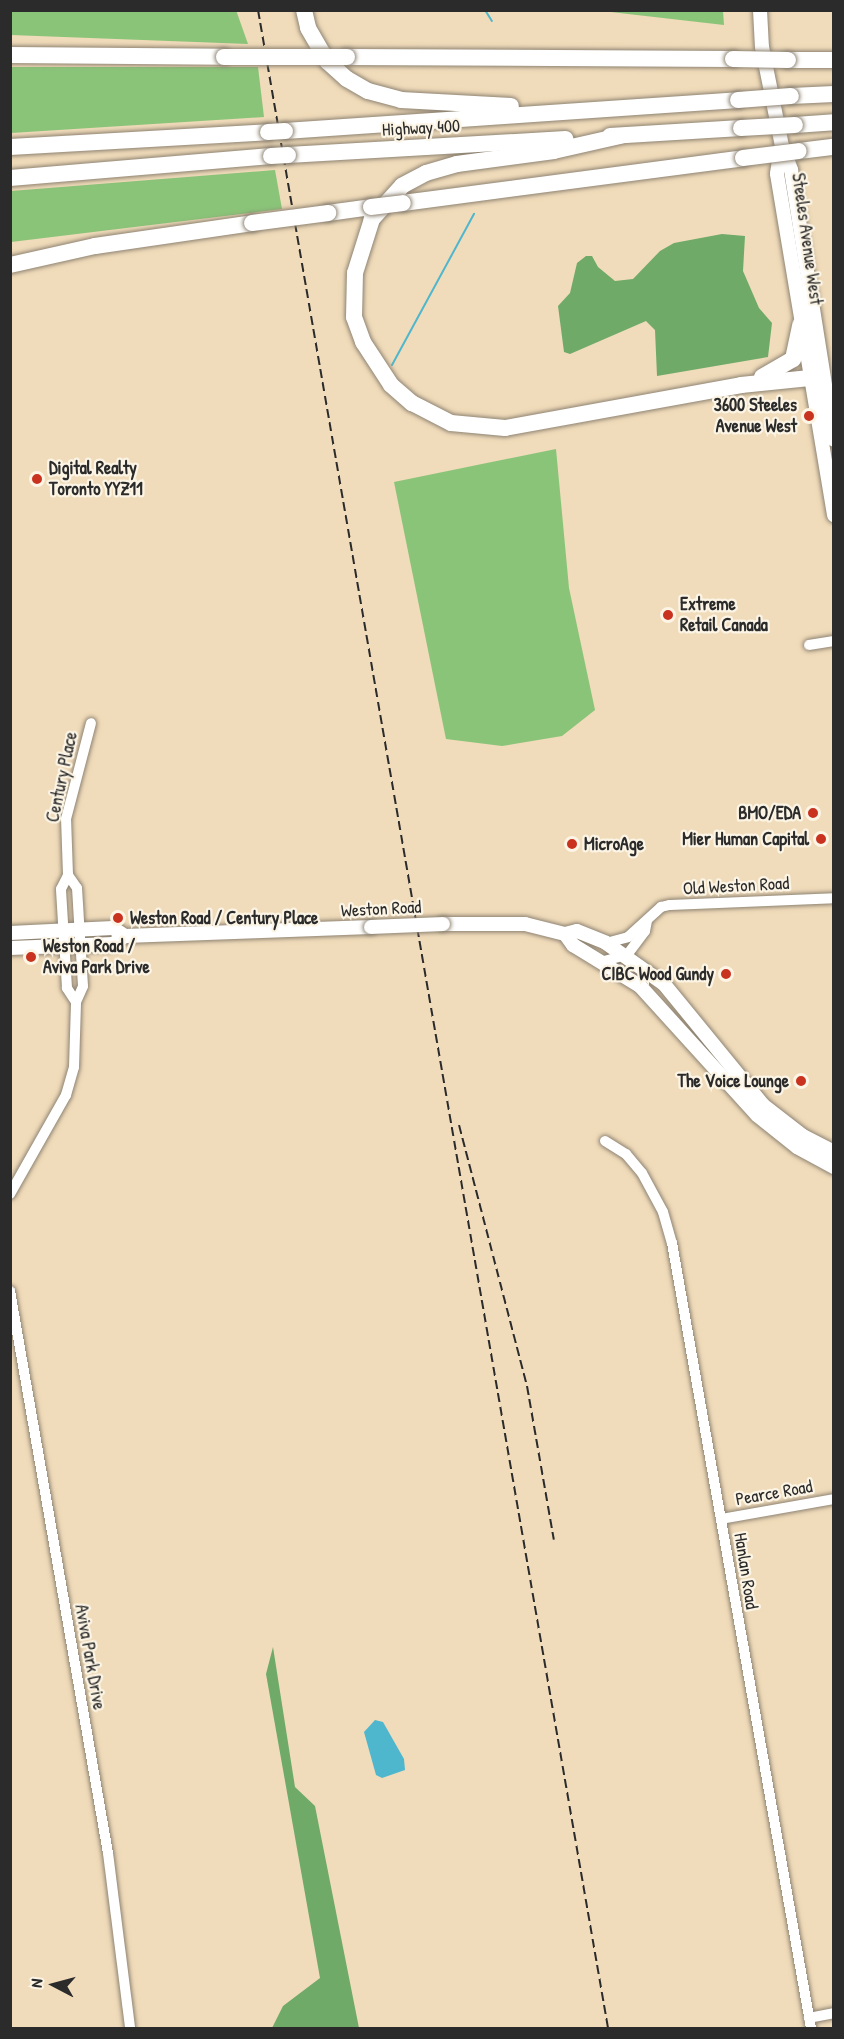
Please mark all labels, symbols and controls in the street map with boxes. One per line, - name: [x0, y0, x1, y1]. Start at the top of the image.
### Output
- street label: Highway 400: [381, 115, 461, 141]
- street label: Steeles Avenue West: [787, 172, 827, 306]
- place label: 3600 Steeles Avenue West: [714, 395, 797, 438]
- marker: 3600 Steeles Avenue West: [802, 409, 816, 423]
- place label: Digital Realty Toronto YYZ11: [49, 458, 143, 500]
- marker: Digital Realty Toronto YYZ11: [30, 472, 44, 486]
- place label: Extreme Retail Canada: [680, 594, 768, 636]
- marker: Extreme Retail Canada: [661, 608, 675, 622]
- street label: Century Place: [42, 730, 82, 824]
- place label: BMO/EDA: [738, 802, 801, 824]
- marker: BMO/EDA: [806, 806, 820, 820]
- place label: Mier Human Capital: [682, 828, 809, 850]
- marker: Mier Human Capital: [814, 832, 828, 846]
- place label: MicroAge: [584, 833, 644, 855]
- marker: MicroAge: [565, 837, 579, 851]
- street label: Old Weston Road: [682, 872, 790, 900]
- street label: Weston Road: [340, 896, 422, 922]
- place label: Weston Road / Century Place: [130, 907, 318, 929]
- marker: Weston Road / Century Place: [111, 911, 125, 925]
- place label: Weston Road / Aviva Park Drive: [43, 936, 150, 978]
- marker: Weston Road / Aviva Park Drive: [24, 950, 38, 964]
- place label: CIBC Wood Gundy: [601, 963, 714, 985]
- marker: CIBC Wood Gundy: [719, 967, 733, 981]
- place label: The Voice Lounge: [678, 1070, 789, 1092]
- marker: The Voice Lounge: [794, 1074, 808, 1088]
- street label: Pearce Road: [734, 1476, 814, 1510]
- street label: Hanlan Road: [729, 1531, 763, 1611]
- street label: Aviva Park Drive: [70, 1603, 110, 1711]
- north arrow: [24, 1955, 84, 2015]
- text: N: [25, 1978, 47, 1989]

